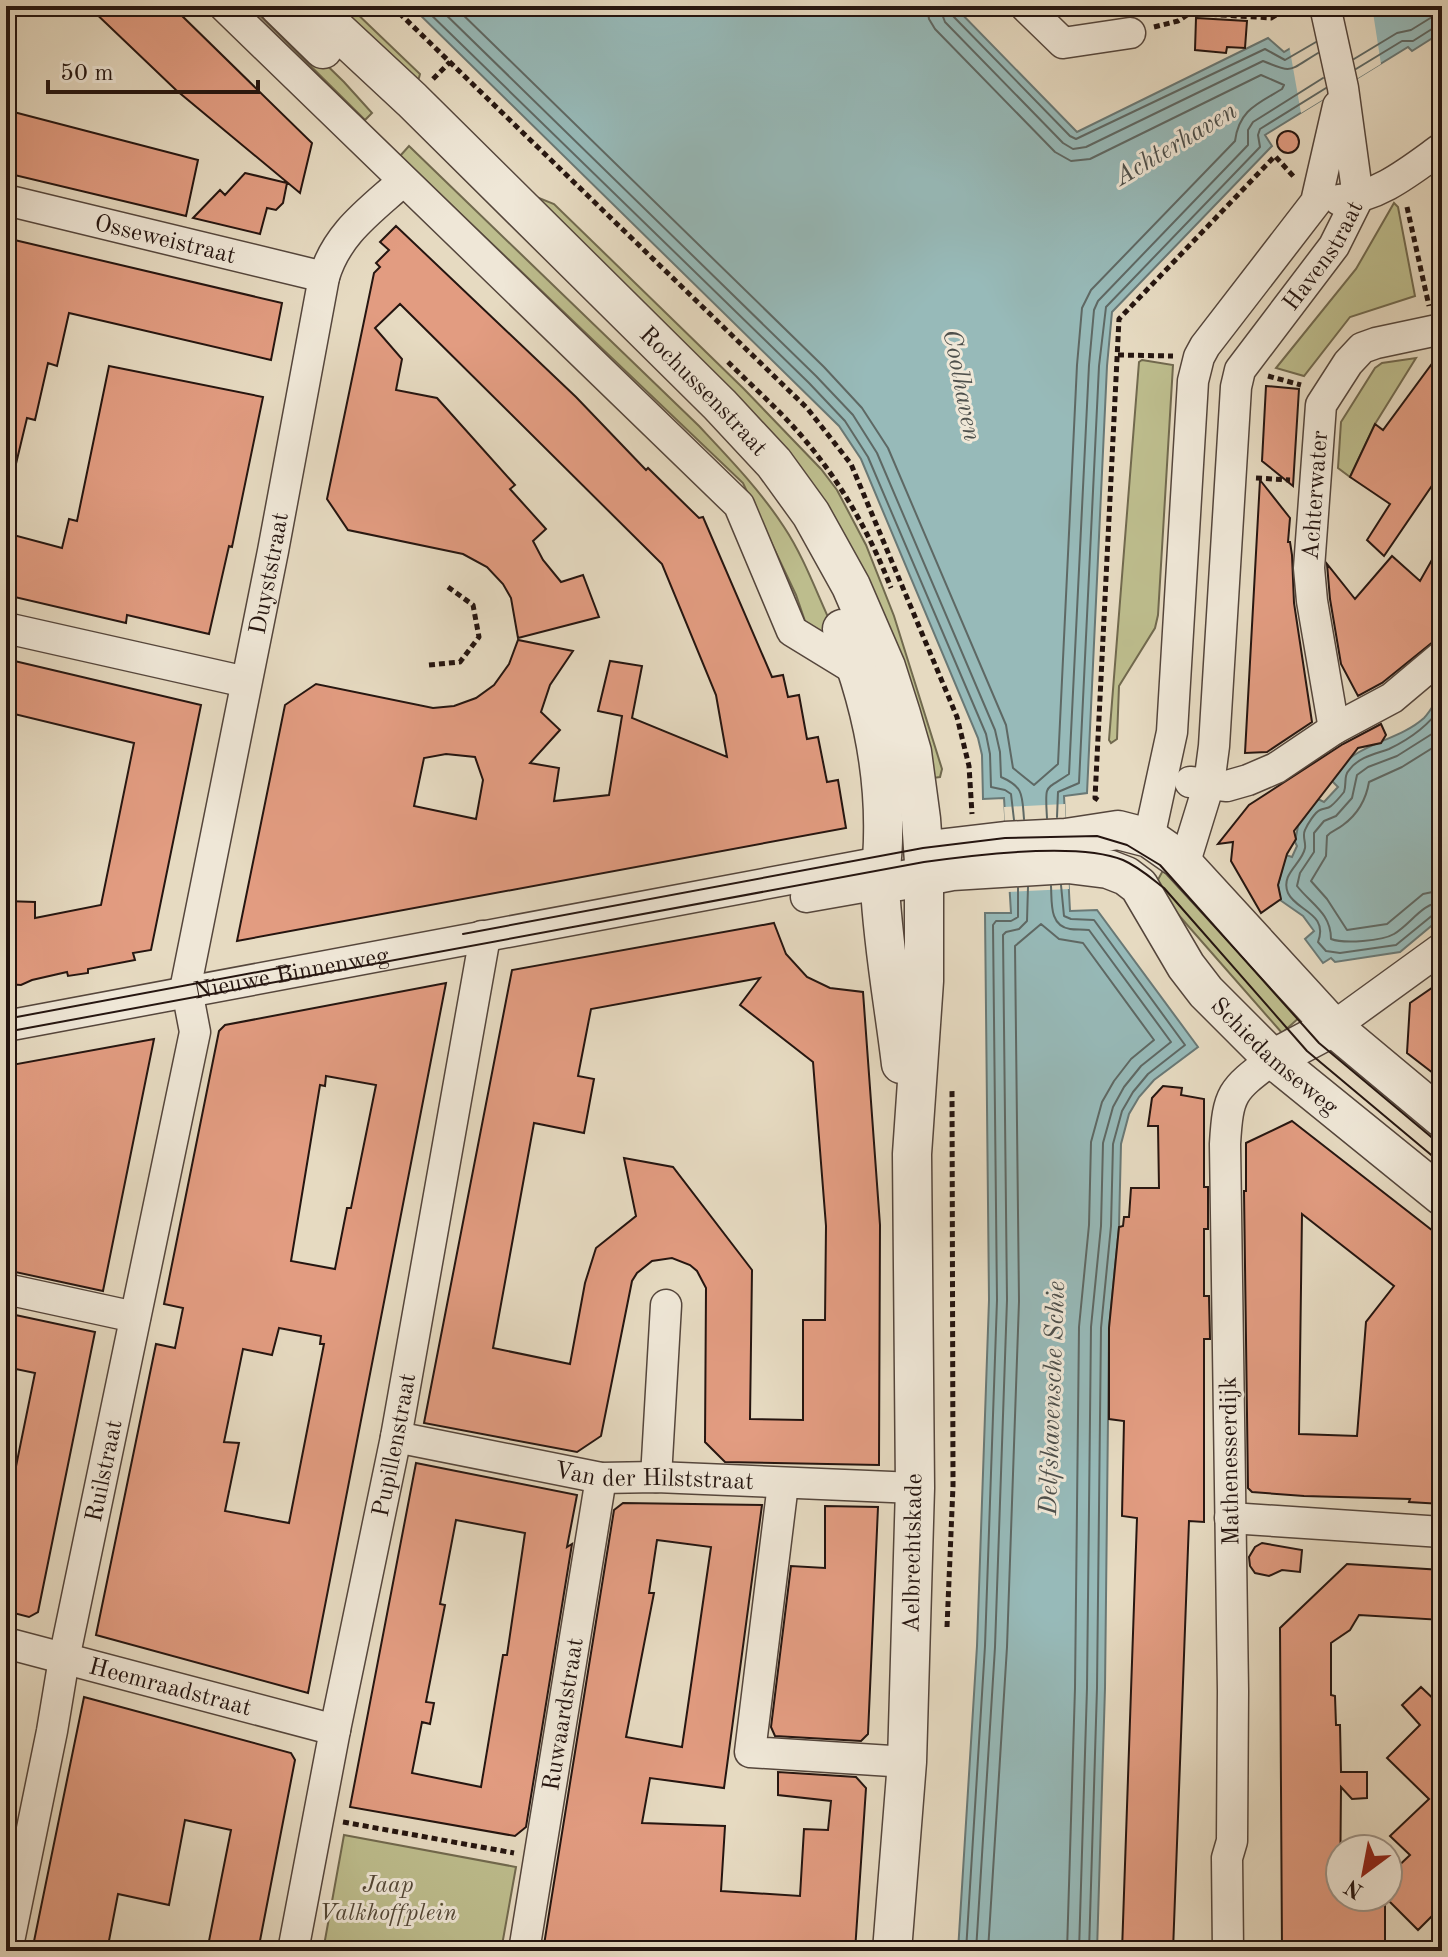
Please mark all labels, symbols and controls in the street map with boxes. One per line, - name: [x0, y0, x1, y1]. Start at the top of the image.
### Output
- scale bar: [48, 44, 258, 94]
- text: 50 m: [60, 62, 114, 86]
- water label: Achterhaven: [1109, 98, 1242, 192]
- street label: Havenstraat: [1279, 197, 1369, 316]
- street label: Osseweistraat: [92, 212, 238, 269]
- street label: Rochussenstraat: [634, 323, 771, 461]
- water label: Coolhaven: [937, 327, 985, 444]
- street label: Achterwater: [1300, 429, 1333, 561]
- street label: Duyststraat: [247, 510, 294, 637]
- street label: Nieuwe Binnenweg: [192, 944, 391, 1005]
- street label: Schiedamseweg: [1205, 994, 1342, 1121]
- water label: Delfshavensche Schie: [1036, 1280, 1070, 1517]
- street label: Pupillenstraat: [370, 1372, 421, 1519]
- street label: Mathenesserdijk: [1218, 1376, 1244, 1546]
- street label: Ruilstraat: [83, 1418, 128, 1524]
- street label: Van der Hilststraat: [552, 1459, 754, 1495]
- street label: Aelbrechtskade: [901, 1473, 927, 1633]
- street label: Ruwaardstraat: [540, 1636, 589, 1793]
- street label: Heemraadstraat: [86, 1655, 254, 1721]
- north arrow: [1324, 1833, 1404, 1913]
- park label: Jaap Valkhoffplein: [319, 1874, 457, 1926]
- text: N: [1341, 1874, 1367, 1902]

